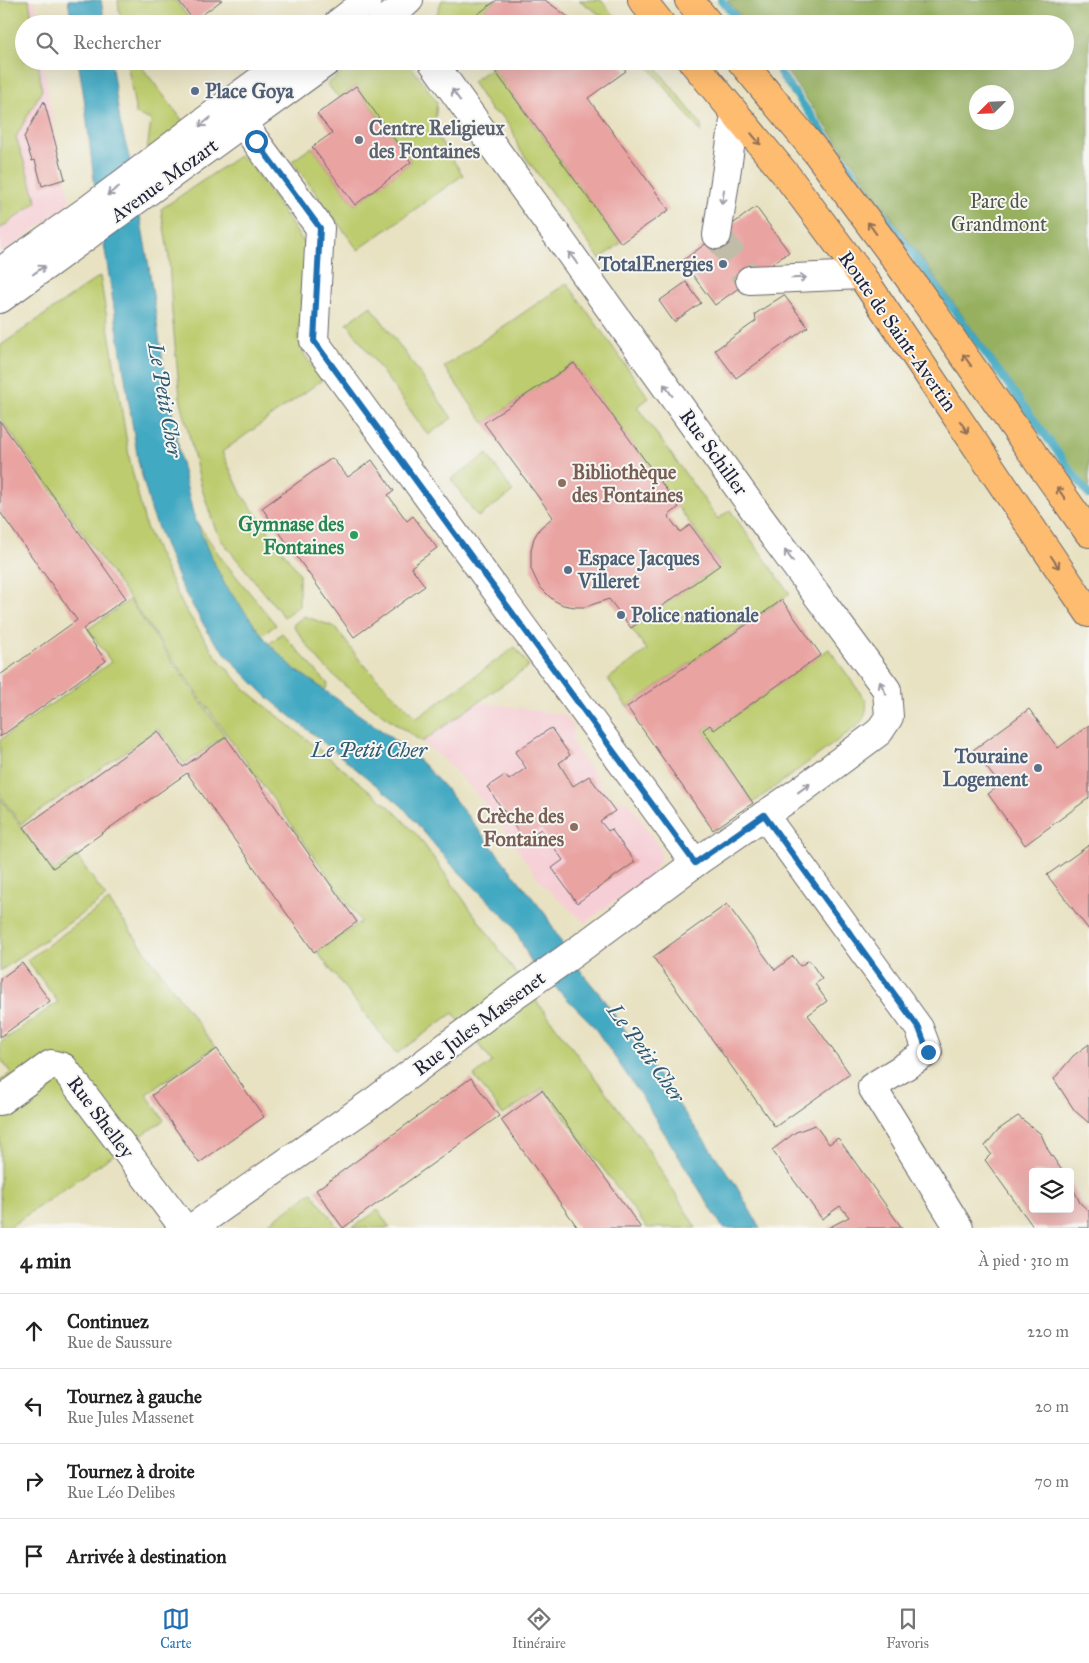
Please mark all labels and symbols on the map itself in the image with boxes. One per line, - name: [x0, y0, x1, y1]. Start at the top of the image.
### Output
- place label: Place Goya: [205, 79, 294, 104]
- marker: Place Goya: [189, 85, 201, 97]
- north arrow: [969, 85, 1014, 130]
- one-way arrow: [451, 88, 461, 102]
- one-way arrow: [199, 116, 212, 127]
- place label: Centre Religieux des Fontaines: [369, 116, 506, 163]
- route start: [245, 130, 268, 153]
- street label: Avenue Mozart: [105, 133, 223, 228]
- one-way arrow: [751, 133, 762, 146]
- marker: Centre Religieux des Fontaines: [353, 134, 365, 146]
- one-way arrow: [107, 185, 120, 196]
- one-way arrow: [718, 188, 728, 204]
- park label: Parc de Grandmont: [951, 189, 1047, 236]
- one-way arrow: [867, 222, 878, 235]
- street label: Route de Saint-Avertin: [834, 246, 962, 416]
- one-way arrow: [568, 252, 579, 265]
- place label: TotalEnergies: [597, 252, 714, 277]
- marker: TotalEnergies: [717, 258, 729, 270]
- one-way arrow: [32, 265, 46, 275]
- one-way arrow: [790, 273, 806, 282]
- water label: Le Petit Cher: [142, 340, 188, 461]
- one-way arrow: [962, 354, 972, 368]
- one-way arrow: [663, 384, 674, 397]
- street label: Rue Schiller: [675, 404, 753, 500]
- one-way arrow: [959, 420, 969, 434]
- place label: Bibliothèque des Fontaines: [572, 460, 684, 507]
- marker: Bibliothèque des Fontaines: [556, 477, 568, 489]
- one-way arrow: [1056, 486, 1066, 500]
- place label: Gymnase des Fontaines: [238, 512, 345, 559]
- marker: Gymnase des Fontaines: [348, 529, 360, 541]
- place label: Espace Jacques Villeret: [577, 546, 700, 593]
- one-way arrow: [784, 549, 794, 563]
- one-way arrow: [1050, 555, 1060, 569]
- marker: Espace Jacques Villeret: [562, 564, 574, 576]
- place label: Police nationale: [631, 603, 760, 627]
- marker: Police nationale: [615, 609, 627, 621]
- one-way arrow: [878, 680, 888, 695]
- water label: Le Petit Cher: [310, 737, 428, 763]
- place label: Touraine Logement: [942, 744, 1029, 792]
- marker: Touraine Logement: [1032, 762, 1044, 774]
- one-way arrow: [797, 783, 811, 793]
- place label: Crèche des Fontaines: [477, 804, 565, 851]
- marker: Crèche des Fontaines: [568, 821, 580, 833]
- street label: Rue Jules Massenet: [408, 966, 550, 1081]
- water label: Le Petit Cher: [601, 998, 691, 1108]
- route end: [917, 1041, 940, 1064]
- street label: Rue Shelley: [62, 1071, 140, 1163]

